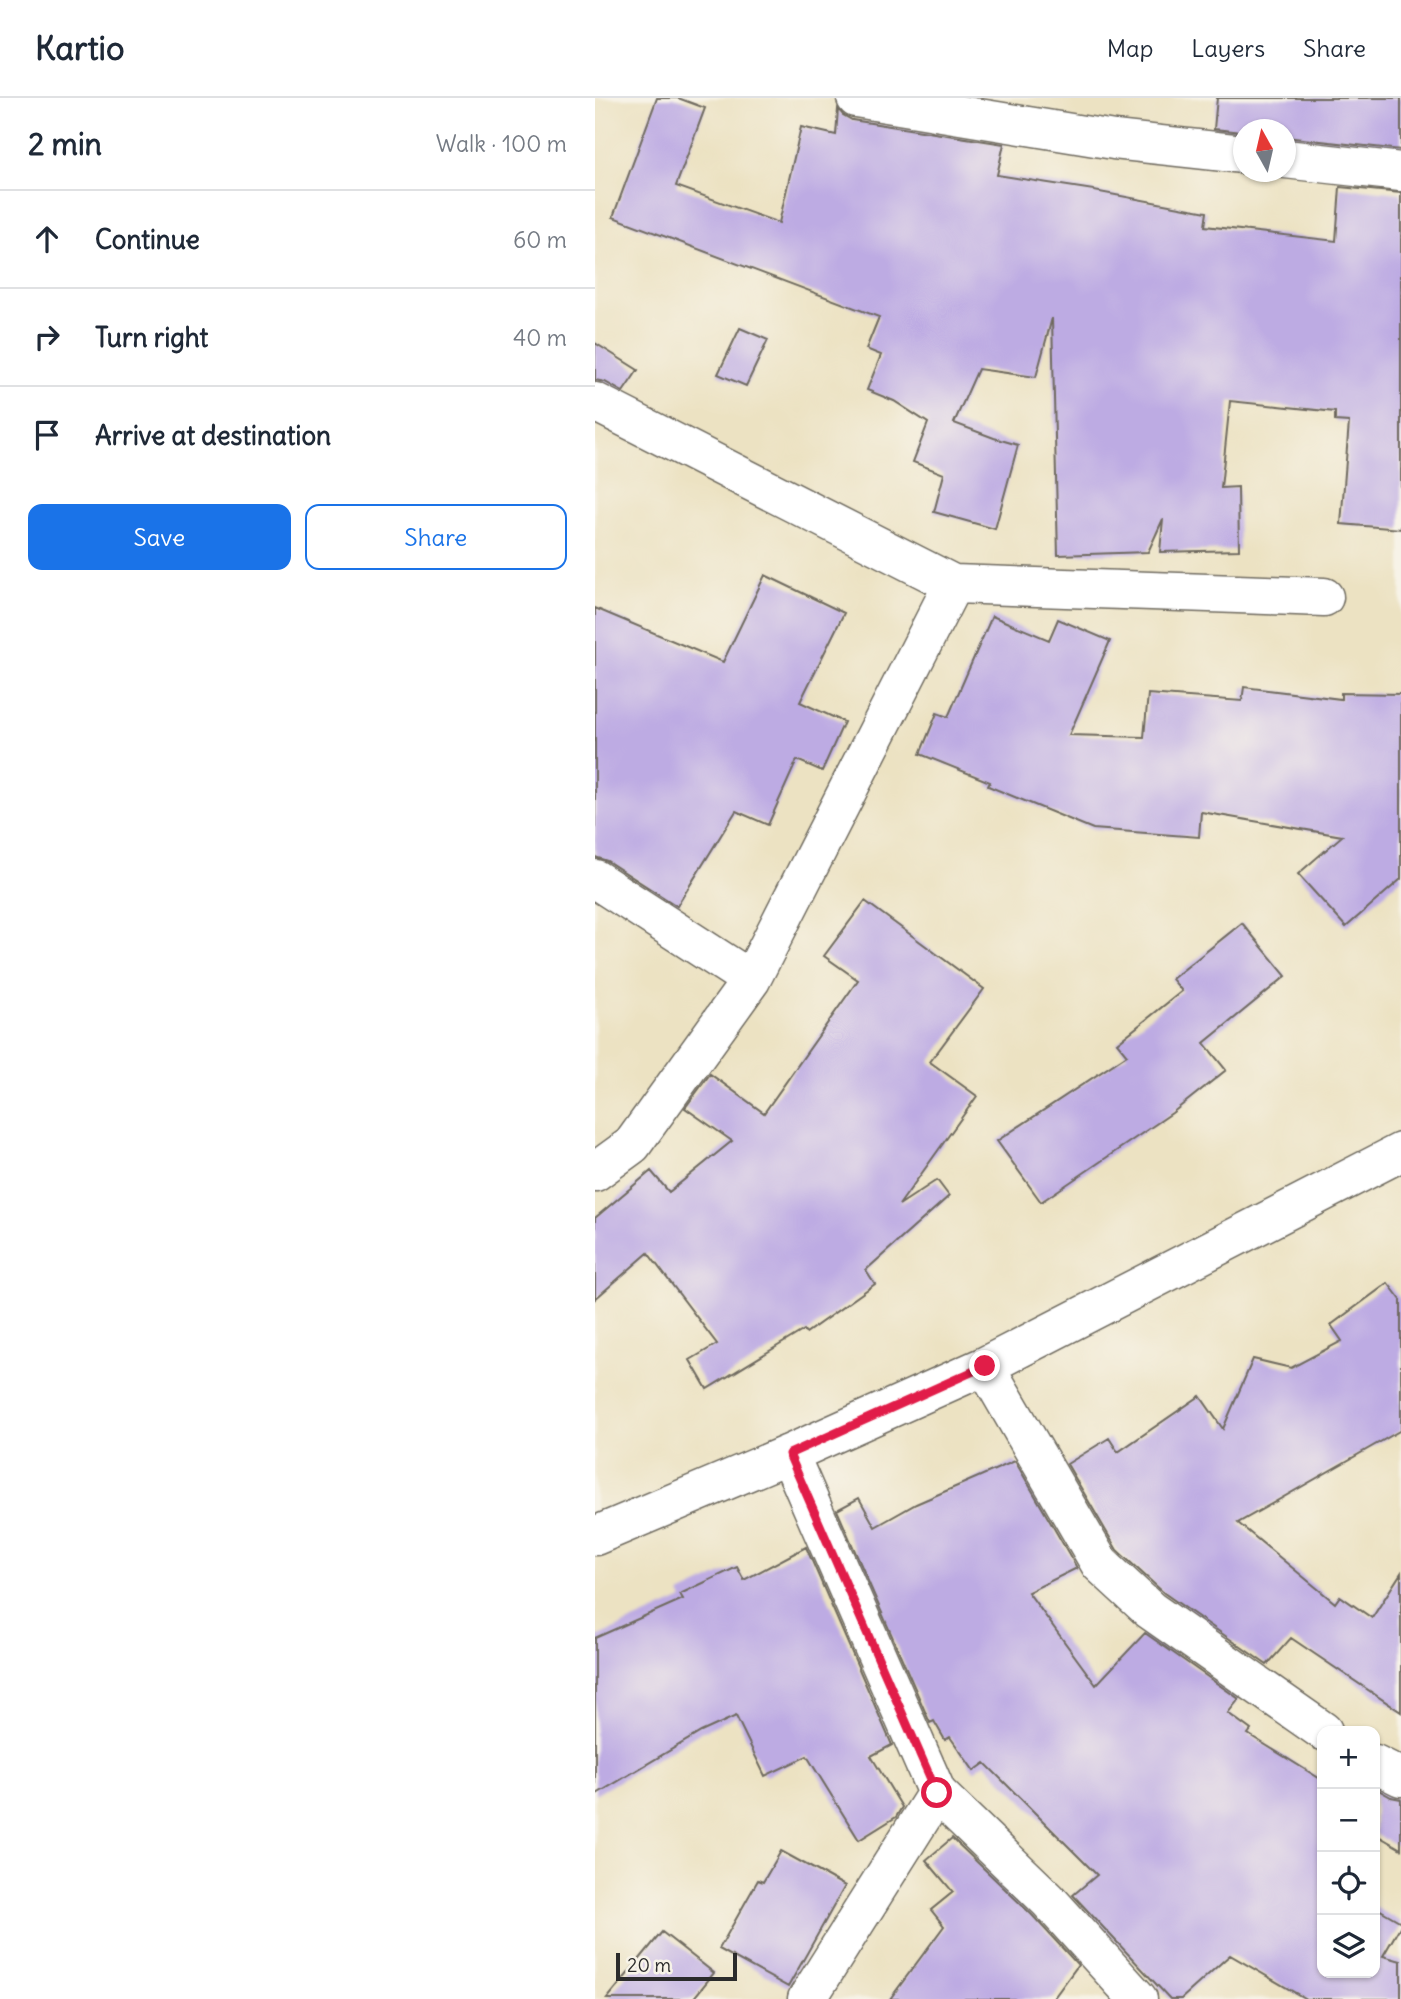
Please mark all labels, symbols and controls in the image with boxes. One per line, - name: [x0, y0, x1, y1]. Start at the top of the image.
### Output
- text: Kartio: [35, 27, 125, 69]
- text: Map: [1107, 33, 1153, 63]
- text: Layers: [1191, 33, 1265, 63]
- text: Share: [1303, 33, 1366, 63]
- north arrow: [1233, 119, 1296, 182]
- text: 2 min: [28, 125, 102, 163]
- text: Walk · 100 m: [436, 129, 567, 158]
- icon: ahead: [28, 220, 66, 258]
- text: Continue: [95, 223, 200, 256]
- text: 60 m: [513, 225, 567, 254]
- icon: right: [28, 318, 66, 356]
- text: Turn right: [95, 321, 208, 354]
- text: 40 m: [513, 323, 567, 352]
- icon: arrive: [28, 416, 66, 454]
- text: Arrive at destination: [95, 419, 331, 452]
- button: Save: [28, 504, 291, 570]
- button: Share: [305, 504, 567, 570]
- route end: [969, 1350, 1000, 1381]
- map controls: [1317, 1726, 1380, 1978]
- button: +: [1317, 1726, 1380, 1789]
- route start: [921, 1777, 952, 1808]
- button: −: [1317, 1789, 1380, 1852]
- button: locate: [1317, 1852, 1380, 1915]
- button: layers: [1317, 1915, 1380, 1978]
- scale bar: [616, 1950, 737, 1982]
- text: 20 m: [627, 1953, 671, 1977]

